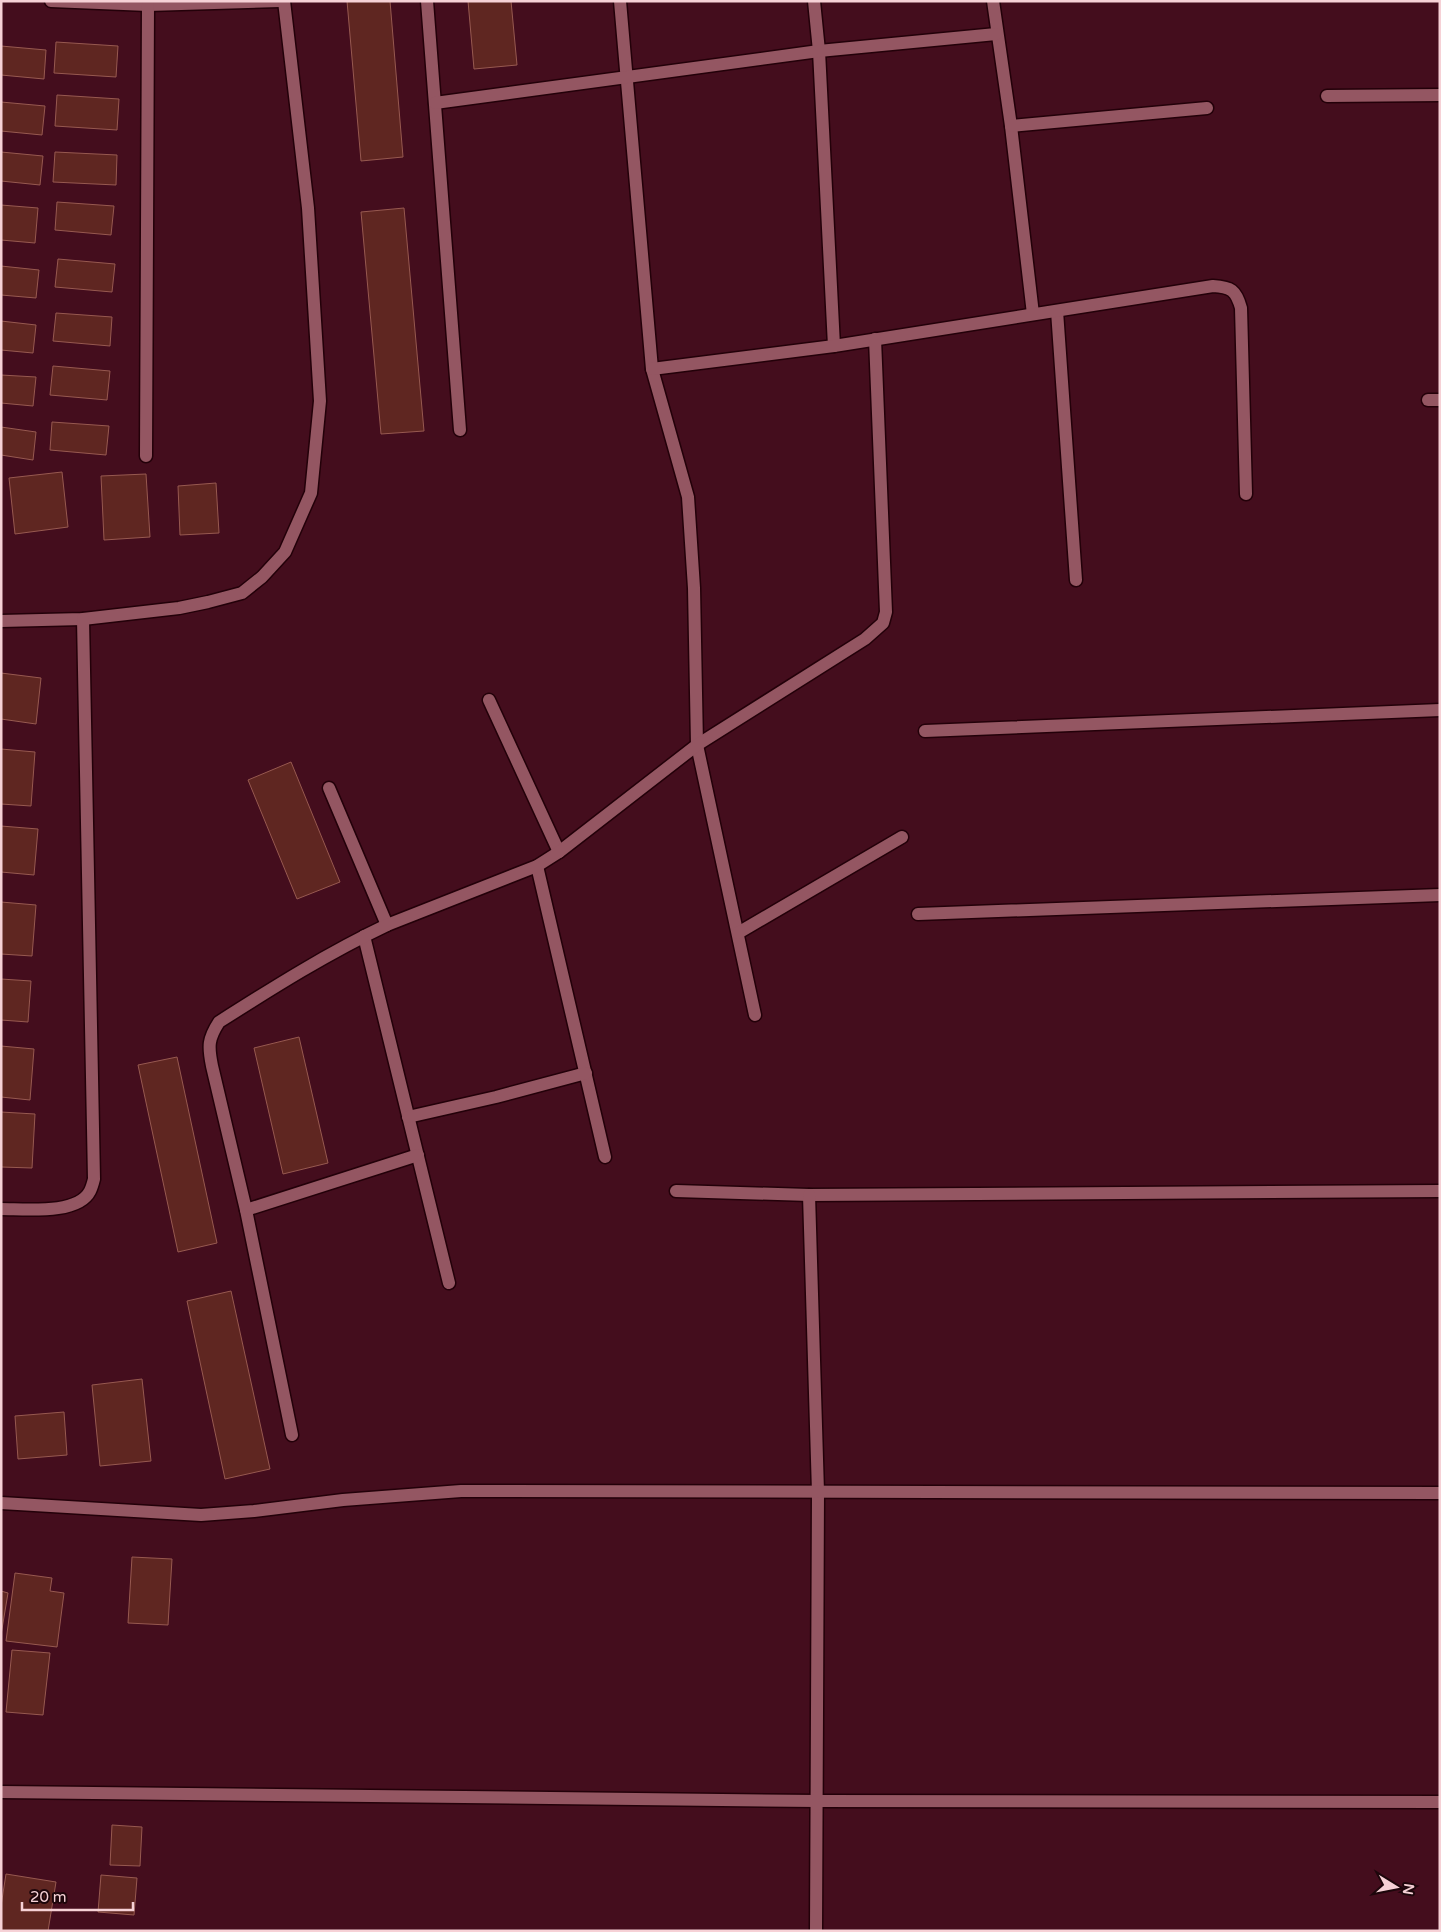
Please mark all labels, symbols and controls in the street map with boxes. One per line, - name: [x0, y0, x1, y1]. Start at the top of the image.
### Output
- north arrow: [1371, 1862, 1421, 1912]
- scale bar: [22, 1880, 134, 1912]
- text: N: [1399, 1882, 1418, 1896]
- text: 20 m: [30, 1888, 67, 1906]

